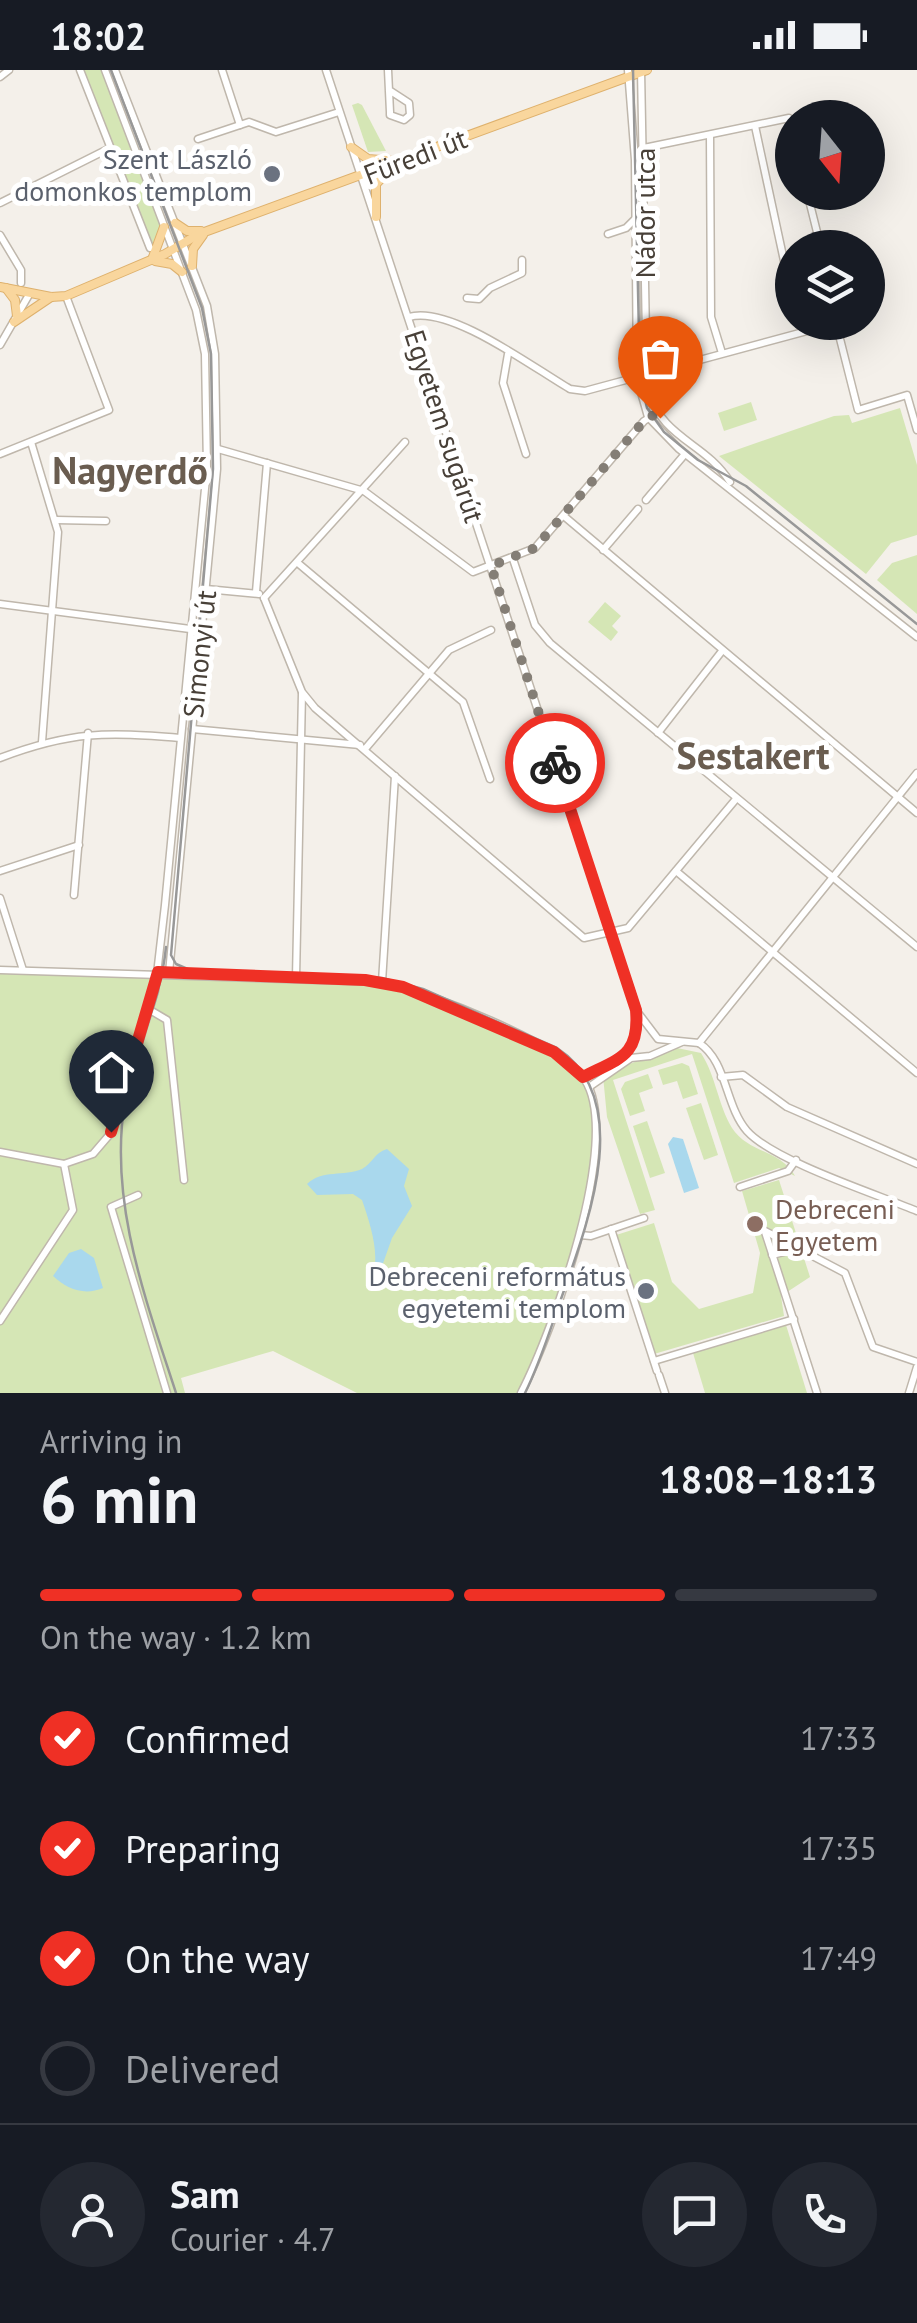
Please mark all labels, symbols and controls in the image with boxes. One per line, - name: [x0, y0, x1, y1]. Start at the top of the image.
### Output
- text: 18:02: [50, 11, 146, 60]
- north arrow: [775, 100, 885, 210]
- map controls: [775, 100, 885, 340]
- street label: Füredi út: [358, 119, 472, 193]
- place label: Szent László domonkos templom: [14, 140, 252, 209]
- street label: Nádor utca: [626, 148, 663, 278]
- marker: Szent László domonkos templom: [261, 163, 283, 185]
- button: layers: [775, 230, 885, 340]
- pin: [618, 316, 703, 419]
- street label: Egyetem sugárút: [396, 325, 494, 528]
- icon: bag: [633, 331, 688, 386]
- district label: Nagyerdő: [52, 445, 208, 494]
- street label: Simonyi út: [174, 588, 224, 720]
- courier: [505, 713, 605, 813]
- district label: Sestakert: [677, 730, 830, 779]
- icon: bike: [528, 736, 583, 791]
- pin: [69, 1030, 154, 1133]
- icon: home: [84, 1045, 139, 1100]
- place label: Debreceni Egyetem: [775, 1190, 895, 1259]
- marker: Debreceni Egyetem: [744, 1213, 766, 1235]
- place label: Debreceni református egyetemi templom: [369, 1257, 626, 1326]
- marker: Debreceni református egyetemi templom: [635, 1280, 657, 1302]
- text: Arriving in: [40, 1420, 182, 1462]
- text: 18:08–18:13: [659, 1454, 877, 1503]
- text: 6 min: [40, 1457, 199, 1541]
- text: On the way · 1.2 km: [40, 1616, 311, 1658]
- icon: check: [40, 1711, 95, 1766]
- text: Confirmed: [125, 1714, 291, 1763]
- text: 17:33: [800, 1717, 877, 1759]
- icon: check: [40, 1821, 95, 1876]
- text: Preparing: [125, 1824, 281, 1873]
- text: 17:35: [800, 1827, 877, 1869]
- icon: check: [40, 1931, 95, 1986]
- text: On the way: [125, 1934, 310, 1983]
- text: 17:49: [800, 1937, 877, 1979]
- text: Delivered: [125, 2044, 280, 2093]
- button: person: [40, 2162, 145, 2267]
- button: chat: [642, 2162, 747, 2267]
- button: phone: [772, 2162, 877, 2267]
- text: Sam: [170, 2169, 240, 2218]
- text: Courier · 4.7: [170, 2218, 336, 2260]

